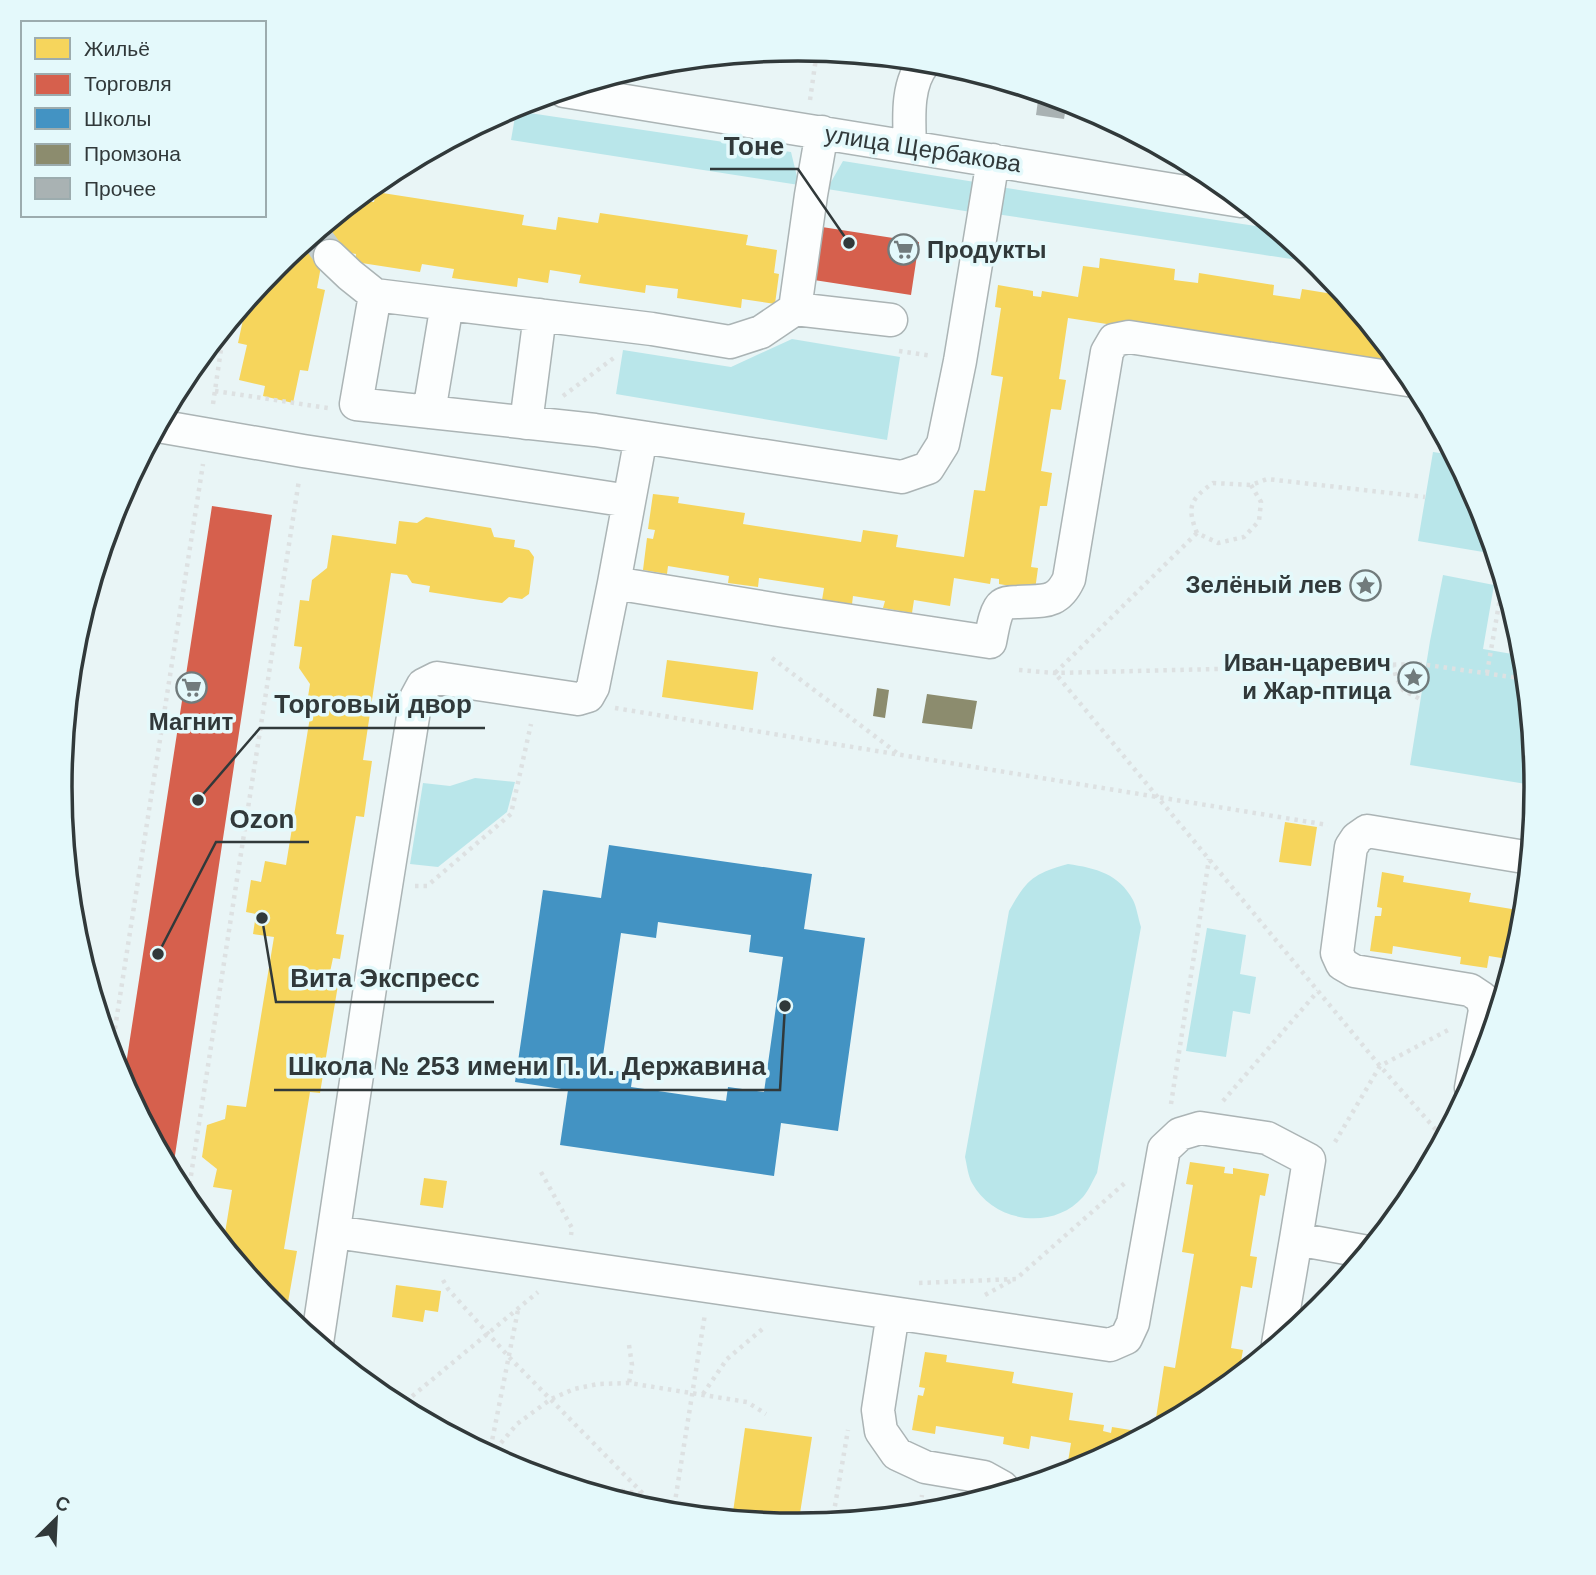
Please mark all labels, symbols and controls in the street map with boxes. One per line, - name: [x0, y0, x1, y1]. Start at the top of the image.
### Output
- legend: [21, 21, 266, 217]
- text: Жильё: [84, 37, 150, 60]
- text: Торговля: [84, 72, 172, 95]
- text: Школы: [84, 107, 151, 130]
- street label: улица Щербакова: [823, 120, 1024, 177]
- callout: Тоне: [710, 122, 798, 169]
- text: Тоне: [724, 131, 784, 161]
- text: Промзона: [84, 142, 181, 165]
- text: Прочее: [84, 177, 156, 200]
- supermarket icon: Продукты: [887, 233, 921, 267]
- place label: Продукты: [927, 236, 1046, 263]
- place icon: Зелёный лев: [1348, 568, 1382, 602]
- place label: Зелёный лев: [1186, 571, 1342, 598]
- place label: Иван-царевич и Жар-птица: [1224, 649, 1392, 704]
- place icon: Иван-царевич и Жар-птица: [1397, 660, 1431, 694]
- supermarket icon: Магнит: [174, 671, 208, 705]
- callout: Торговый двор: [260, 681, 485, 728]
- text: Торговый двор: [274, 689, 472, 719]
- place label: Магнит: [149, 708, 234, 735]
- callout: Ozon: [216, 795, 309, 842]
- text: Ozon: [230, 804, 295, 834]
- callout: Вита Экспресс: [276, 955, 494, 1002]
- text: Вита Экспресс: [290, 963, 480, 993]
- callout: Школа № 253 имени П. И. Державина: [274, 1043, 780, 1090]
- text: Школа № 253 имени П. И. Державина: [288, 1051, 767, 1081]
- north arrow: [21, 1484, 91, 1554]
- text: С: [52, 1492, 73, 1516]

